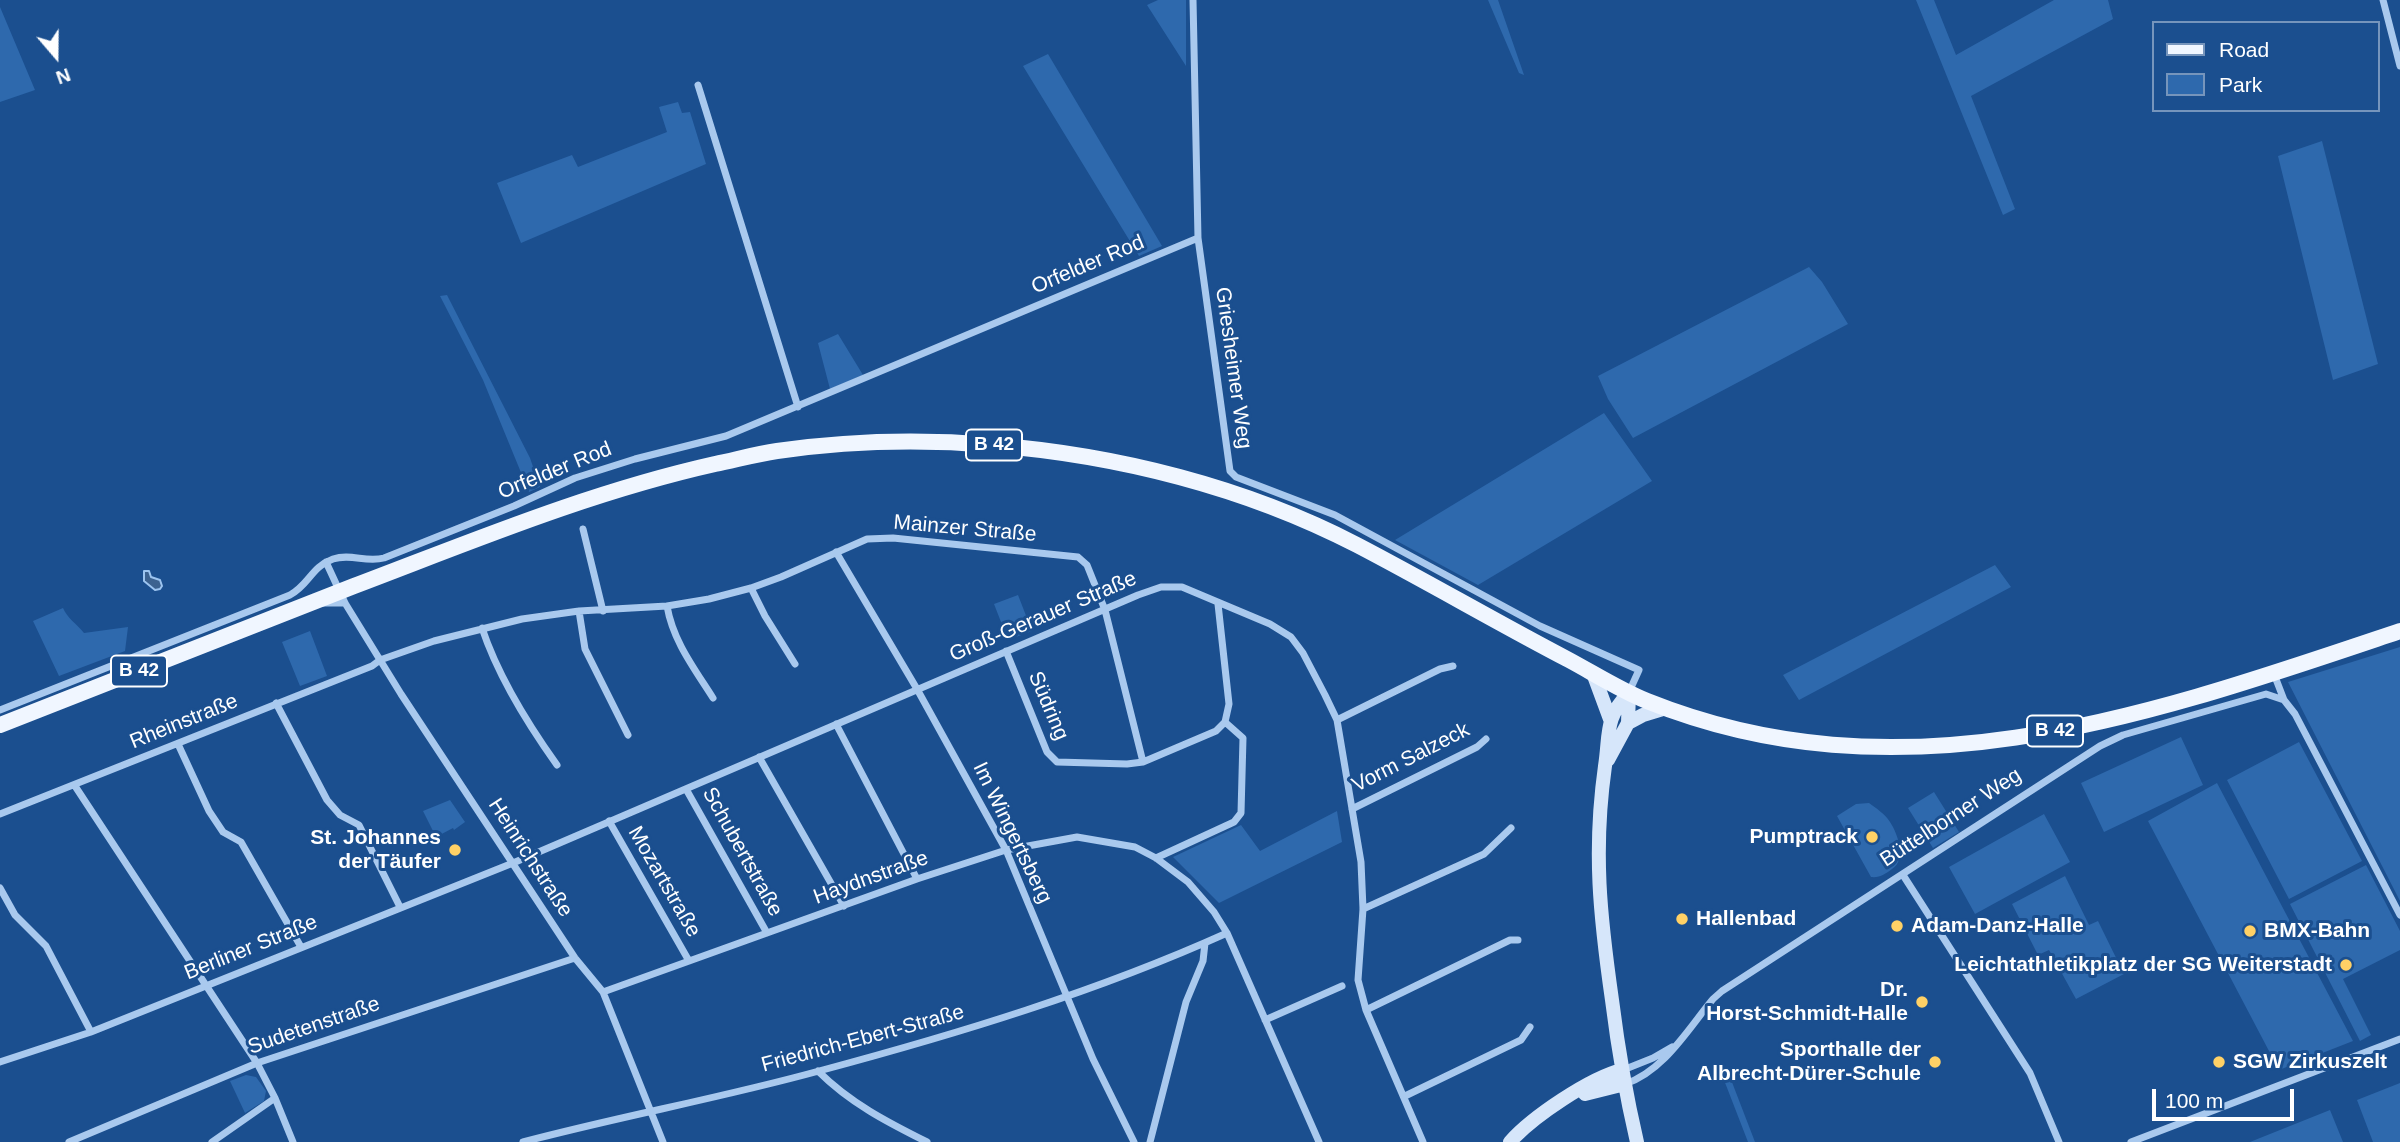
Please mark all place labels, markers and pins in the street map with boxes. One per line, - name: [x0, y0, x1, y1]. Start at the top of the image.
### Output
- place label: Pumptrack: [1749, 824, 1858, 850]
- place label: St. Johannes der Täufer: [310, 825, 441, 875]
- marker: Pumptrack: [1864, 829, 1880, 845]
- marker: St. Johannes der Täufer: [447, 842, 463, 858]
- place label: Hallenbad: [1696, 906, 1796, 932]
- marker: Hallenbad: [1674, 911, 1690, 927]
- place label: Adam-Danz-Halle: [1911, 913, 2084, 939]
- marker: Adam-Danz-Halle: [1889, 918, 1905, 934]
- place label: BMX-Bahn: [2264, 918, 2370, 944]
- marker: BMX-Bahn: [2242, 923, 2258, 939]
- place label: Leichtathletikplatz der SG Weiterstadt: [1954, 952, 2332, 978]
- marker: Leichtathletikplatz der SG Weiterstadt: [2338, 957, 2354, 973]
- place label: Dr. Horst-Schmidt-Halle: [1706, 977, 1908, 1027]
- marker: Dr. Horst-Schmidt-Halle: [1914, 994, 1930, 1010]
- place label: Sporthalle der Albrecht-Dürer-Schule: [1697, 1037, 1921, 1087]
- place label: SGW Zirkuszelt: [2233, 1049, 2387, 1075]
- marker: Sporthalle der Albrecht-Dürer-Schule: [1927, 1054, 1943, 1070]
- marker: SGW Zirkuszelt: [2211, 1054, 2227, 1070]

